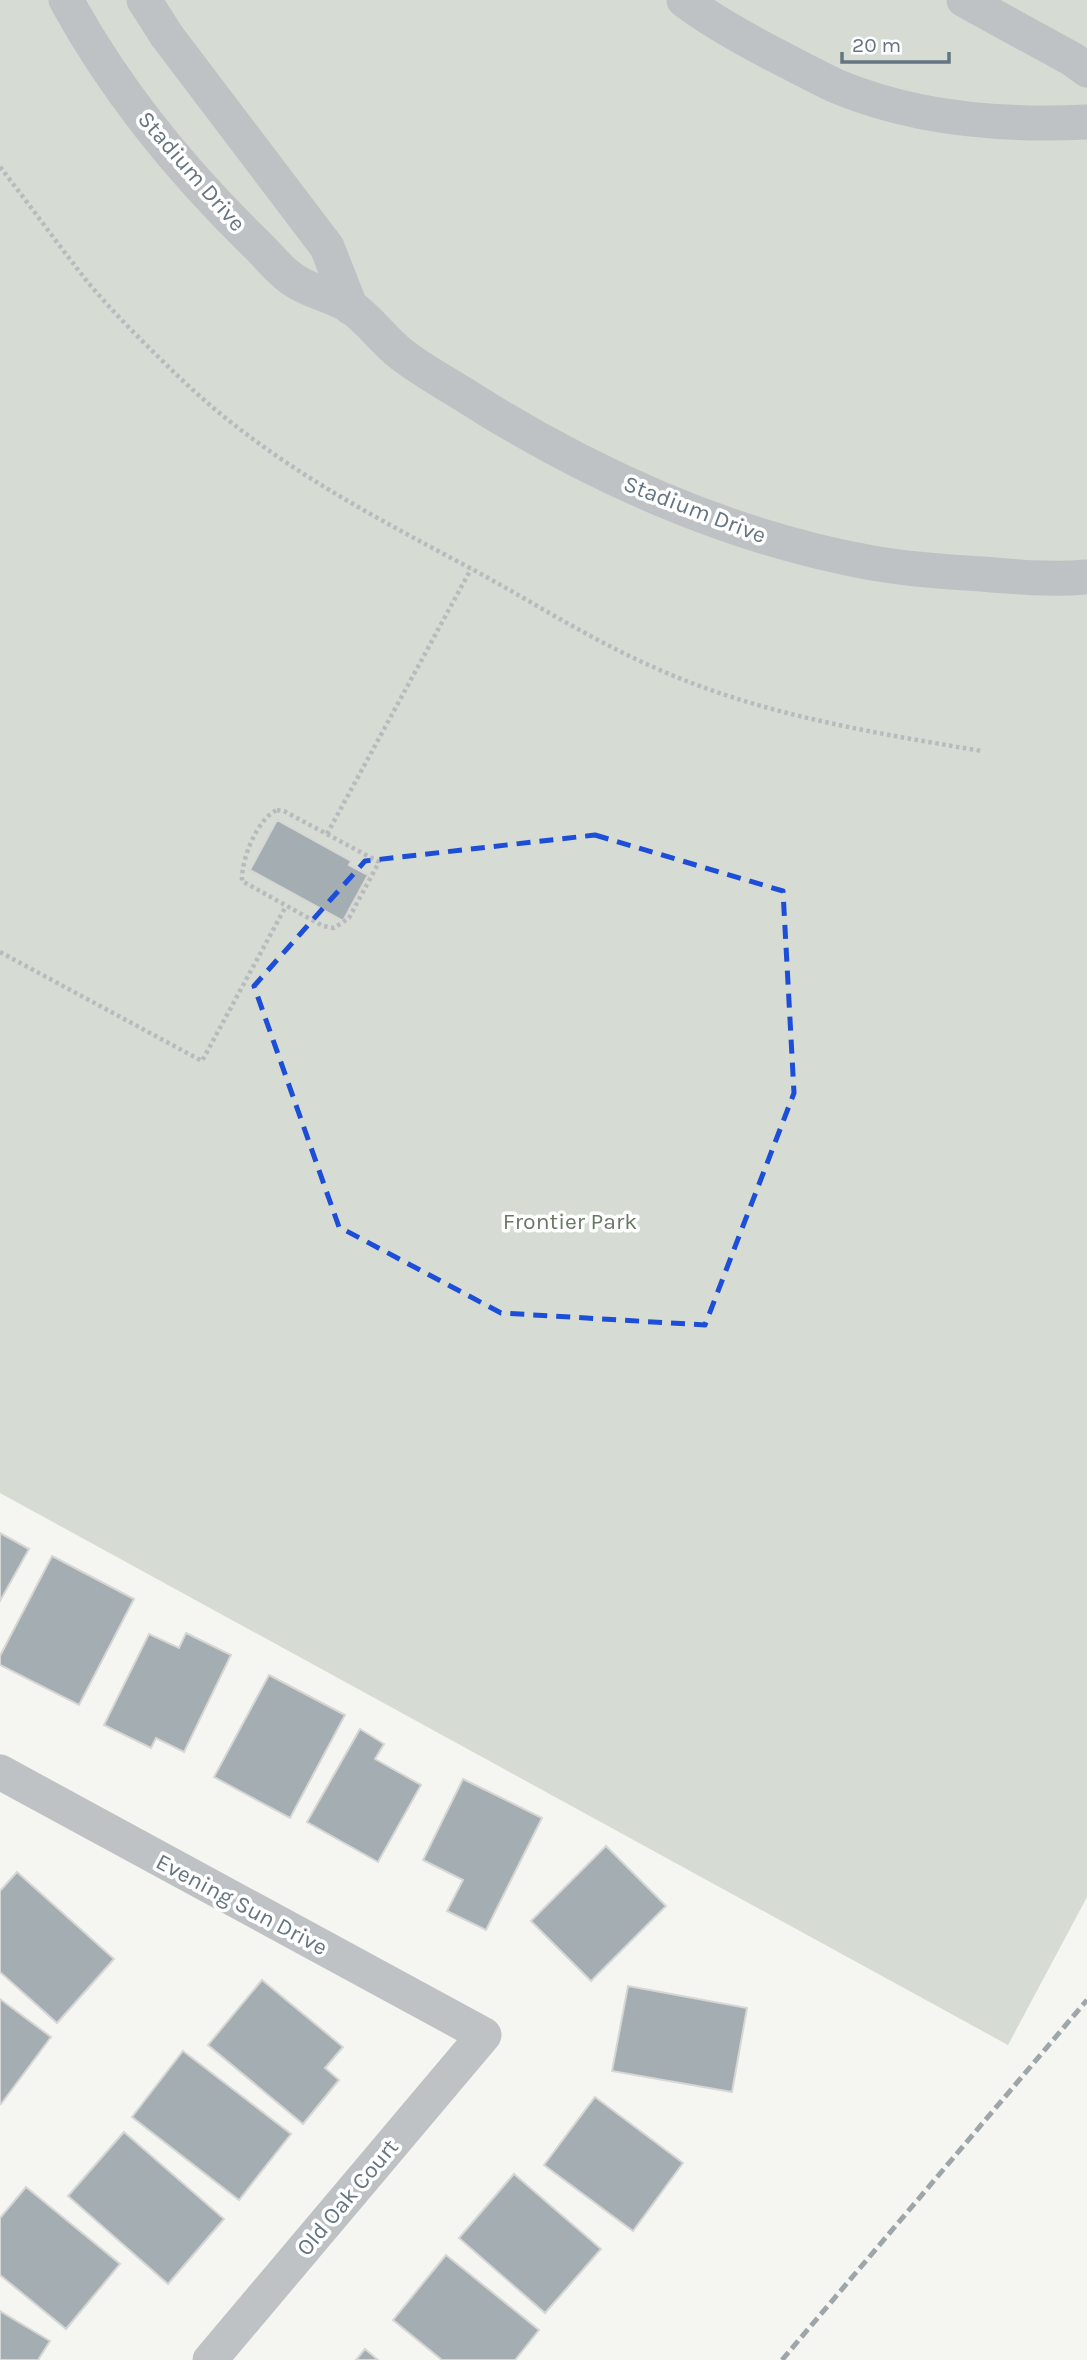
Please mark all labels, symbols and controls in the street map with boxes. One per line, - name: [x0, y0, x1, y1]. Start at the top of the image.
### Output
- scale bar: [842, 21, 949, 65]
- text: 20 m: [852, 33, 901, 57]
- street label: Stadium Drive: [132, 106, 251, 237]
- street label: Stadium Drive: [620, 470, 770, 549]
- park label: Frontier Park: [503, 1208, 637, 1235]
- street label: Evening Sun Drive: [151, 1848, 332, 1961]
- street label: Old Oak Court: [291, 2133, 404, 2261]

